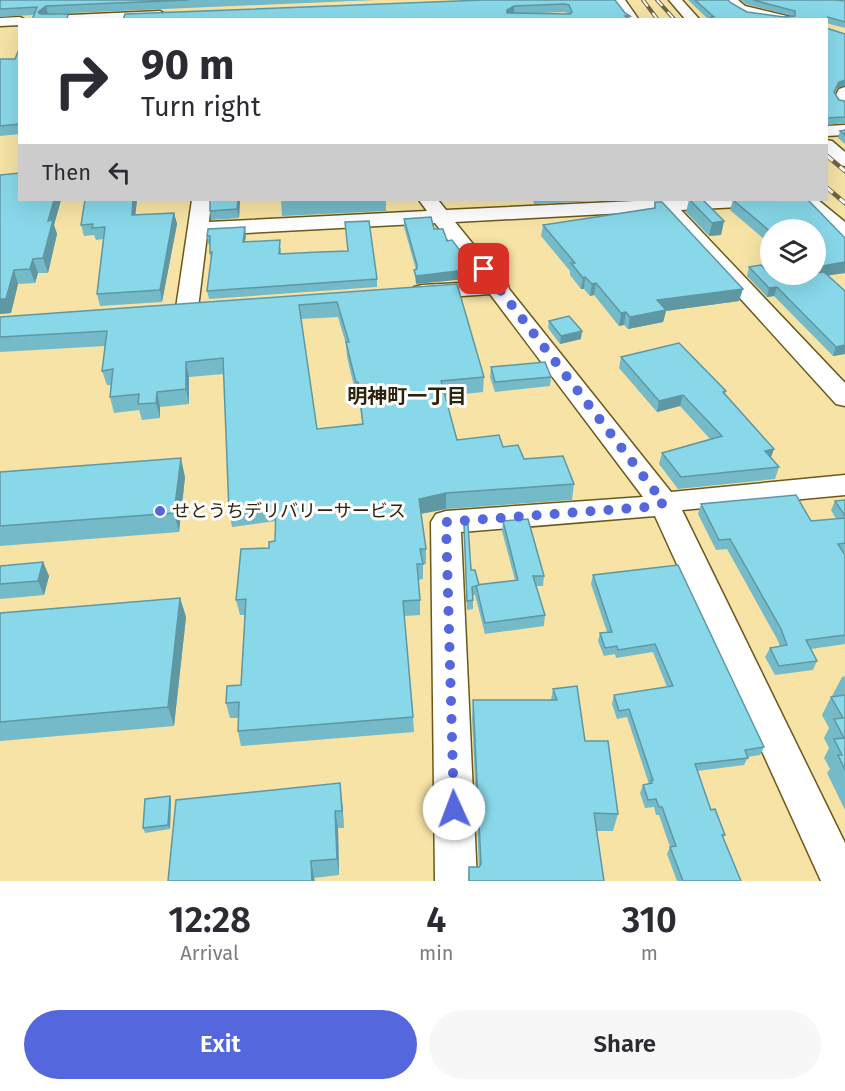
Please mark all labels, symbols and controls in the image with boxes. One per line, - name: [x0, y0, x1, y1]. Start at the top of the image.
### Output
- text: 90 m: [141, 40, 235, 90]
- icon: right: [42, 42, 120, 120]
- text: Turn right: [141, 91, 261, 123]
- icon: left: [103, 156, 136, 189]
- text: Then: [42, 159, 91, 186]
- map controls: [760, 219, 826, 285]
- button: layers: [760, 219, 826, 285]
- pin: [458, 243, 509, 294]
- icon: arrive: [467, 252, 500, 285]
- district label: 明神町一丁目: [347, 384, 467, 408]
- place label: せとうちデリバリーサービス: [172, 500, 406, 522]
- marker: せとうちデリバリーサービス: [153, 504, 167, 518]
- position arrow: [422, 777, 486, 841]
- text: 12:28: [168, 898, 251, 942]
- text: 4: [426, 898, 446, 942]
- text: 310: [622, 898, 677, 942]
- text: Arrival: [180, 941, 239, 965]
- text: min: [419, 941, 454, 965]
- text: m: [641, 941, 658, 965]
- button: Exit: [24, 1010, 417, 1079]
- button: Share: [429, 1010, 821, 1079]

